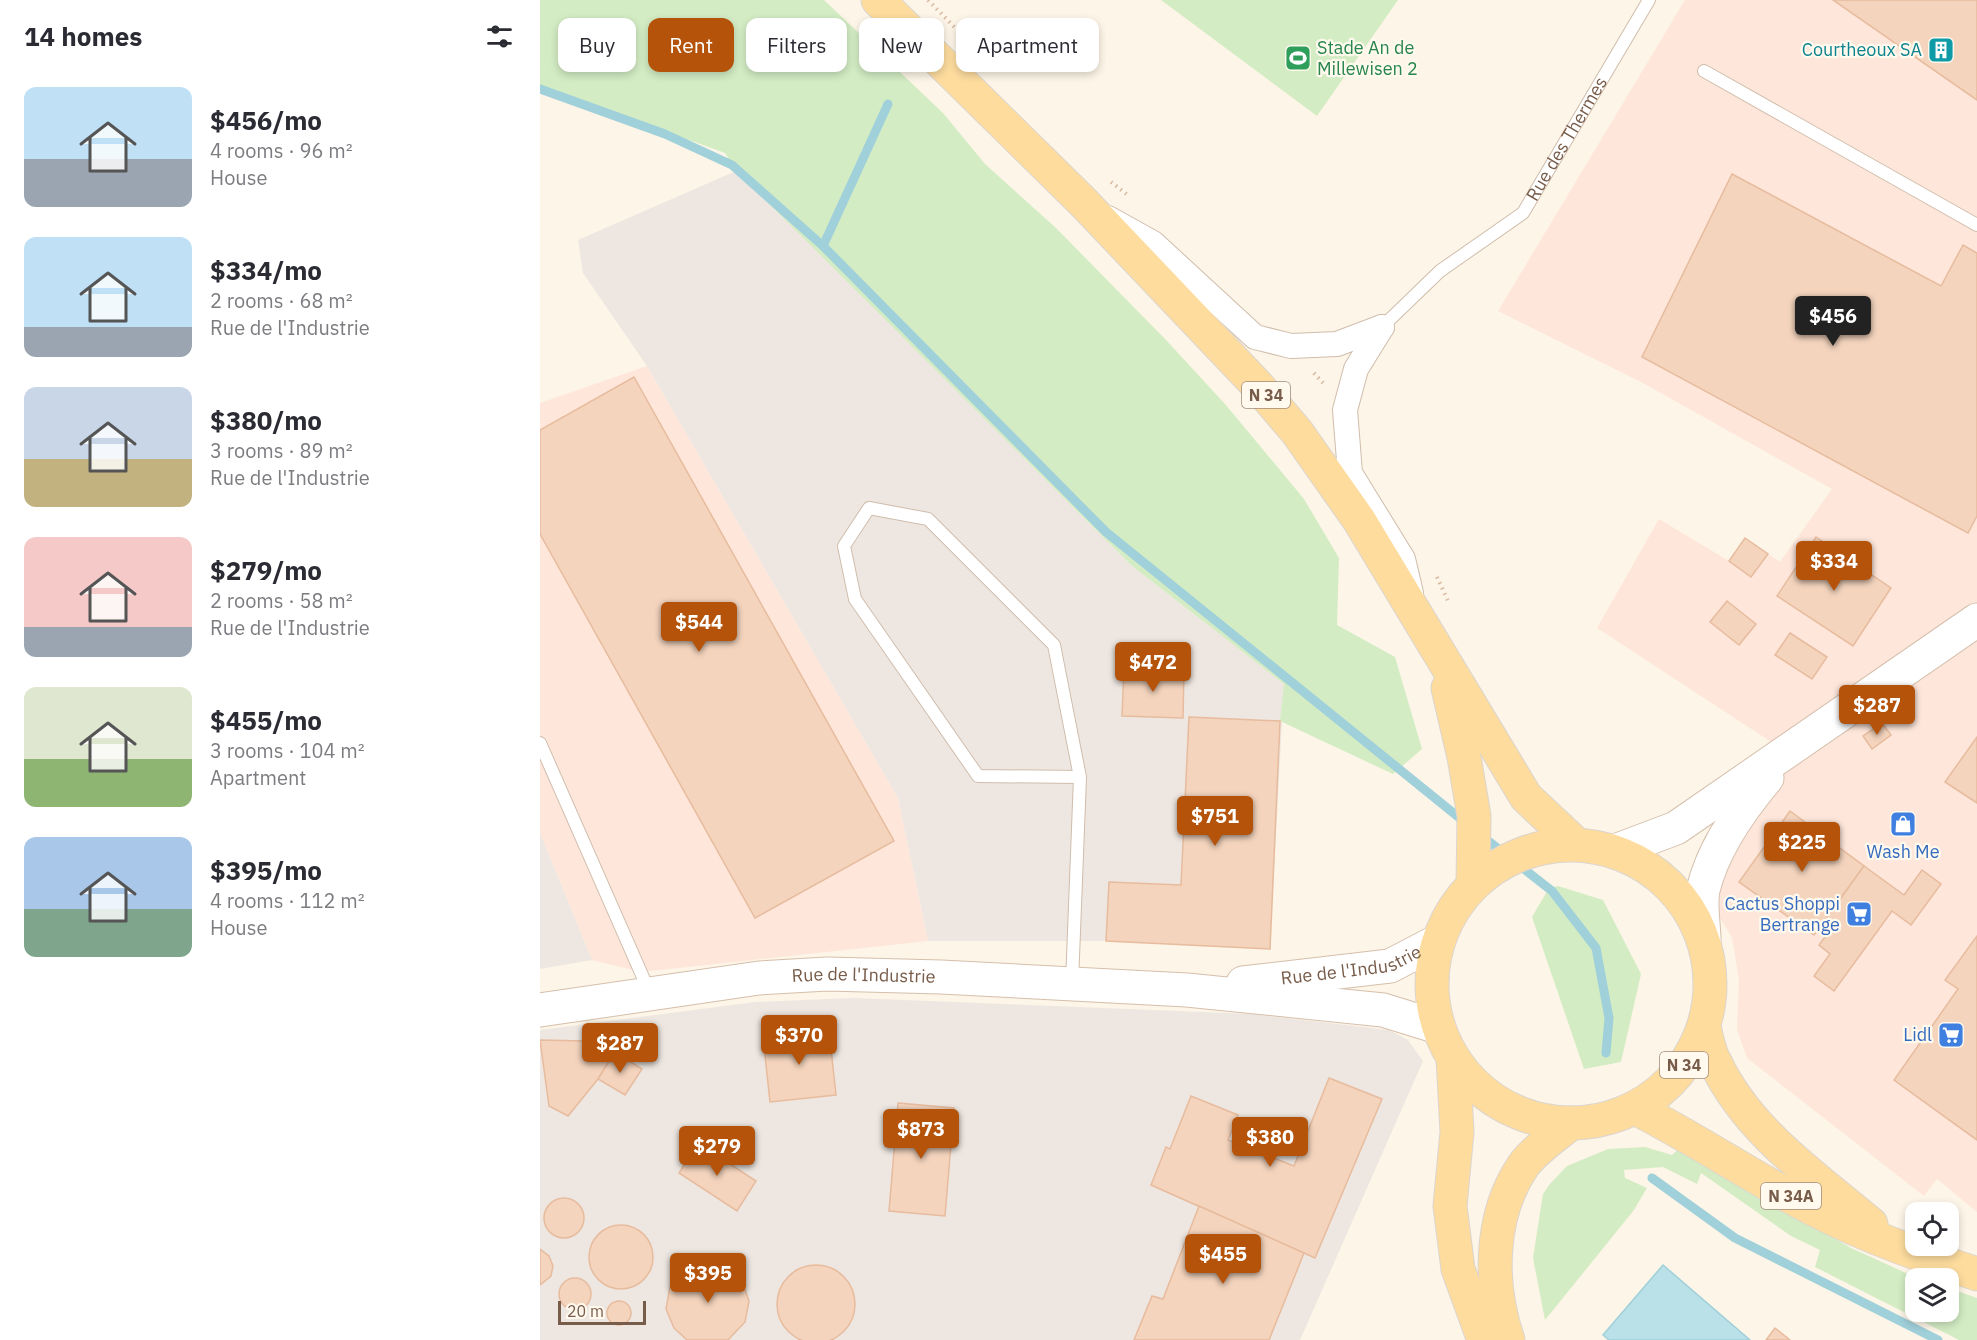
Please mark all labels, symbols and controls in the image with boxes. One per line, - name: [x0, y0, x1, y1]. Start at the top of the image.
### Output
- chip: Buy: [558, 18, 636, 72]
- chip: Rent: [648, 18, 734, 72]
- chip: Filters: [746, 18, 847, 72]
- chip: New: [859, 18, 944, 72]
- chip: Apartment: [956, 18, 1099, 72]
- text: 14 homes: [24, 19, 142, 53]
- icon: filters: [483, 20, 516, 53]
- building icon: Courtheoux SA: [1926, 35, 1956, 65]
- place label: Stade An de Millewisen 2: [1317, 36, 1418, 80]
- place label: Courtheoux SA: [1802, 38, 1922, 61]
- sports icon: Stade An de Millewisen 2: [1283, 43, 1313, 73]
- street label: Rue des Thermes: [1521, 72, 1612, 205]
- text: $456/mo: [210, 103, 322, 137]
- icon: home: [72, 111, 144, 183]
- text: 4 rooms · 96 m²: [210, 137, 353, 164]
- text: House: [210, 164, 267, 191]
- text: $334/mo: [210, 253, 322, 287]
- icon: home: [72, 261, 144, 333]
- text: 2 rooms · 68 m²: [210, 287, 353, 314]
- pin: $456: [1797, 296, 1869, 347]
- text: $456: [1809, 302, 1857, 329]
- text: Rue de l'Industrie: [210, 314, 370, 341]
- road number: N 34: [1242, 382, 1290, 408]
- text: $380/mo: [210, 403, 322, 437]
- icon: home: [72, 411, 144, 483]
- text: 3 rooms · 89 m²: [210, 437, 353, 464]
- text: Rue de l'Industrie: [210, 464, 370, 491]
- pin: $334: [1798, 541, 1870, 592]
- text: $334: [1810, 547, 1858, 574]
- text: $279/mo: [210, 553, 322, 587]
- icon: home: [72, 561, 144, 633]
- text: 2 rooms · 58 m²: [210, 587, 353, 614]
- pin: $544: [663, 602, 735, 653]
- text: $544: [675, 608, 723, 635]
- text: Rue de l'Industrie: [210, 614, 370, 641]
- pin: $472: [1117, 642, 1189, 693]
- text: $472: [1129, 648, 1177, 675]
- pin: $287: [1841, 685, 1913, 736]
- text: $287: [1853, 691, 1901, 718]
- text: $455/mo: [210, 703, 322, 737]
- icon: home: [72, 711, 144, 783]
- text: 3 rooms · 104 m²: [210, 737, 365, 764]
- text: Apartment: [210, 764, 306, 791]
- pin: $751: [1179, 796, 1251, 847]
- text: $751: [1191, 802, 1239, 829]
- shop icon: Wash Me: [1888, 809, 1918, 839]
- pin: $225: [1766, 822, 1838, 873]
- text: $225: [1778, 828, 1826, 855]
- place label: Wash Me: [1866, 840, 1940, 863]
- text: $395/mo: [210, 853, 322, 887]
- icon: home: [72, 861, 144, 933]
- text: 4 rooms · 112 m²: [210, 887, 365, 914]
- place label: Cactus Shoppi Bertrange: [1724, 892, 1840, 936]
- supermarket icon: Cactus Shoppi Bertrange: [1844, 899, 1874, 929]
- text: House: [210, 914, 267, 941]
- street label: Rue de l'Industrie: [1279, 940, 1425, 990]
- street label: Rue de l'Industrie: [791, 962, 936, 988]
- pin: $370: [763, 1015, 835, 1066]
- supermarket icon: Lidl: [1936, 1020, 1966, 1050]
- text: $370: [775, 1021, 823, 1048]
- pin: $287: [584, 1023, 656, 1074]
- place label: Lidl: [1903, 1023, 1932, 1046]
- text: $287: [596, 1029, 644, 1056]
- road number: N 34: [1660, 1052, 1708, 1078]
- pin: $873: [885, 1109, 957, 1160]
- text: $873: [897, 1115, 945, 1142]
- pin: $380: [1234, 1117, 1306, 1168]
- text: $380: [1246, 1123, 1294, 1150]
- pin: $279: [681, 1126, 753, 1177]
- text: $279: [693, 1132, 741, 1159]
- road number: N 34A: [1761, 1183, 1821, 1209]
- map controls: [1905, 1202, 1959, 1322]
- button: locate: [1905, 1202, 1959, 1256]
- pin: $455: [1187, 1234, 1259, 1285]
- text: $455: [1199, 1240, 1247, 1267]
- pin: $395: [672, 1253, 744, 1304]
- text: $395: [684, 1259, 732, 1286]
- button: layers: [1905, 1268, 1959, 1322]
- scale bar: [558, 1298, 646, 1326]
- text: 20 m: [567, 1301, 604, 1321]

